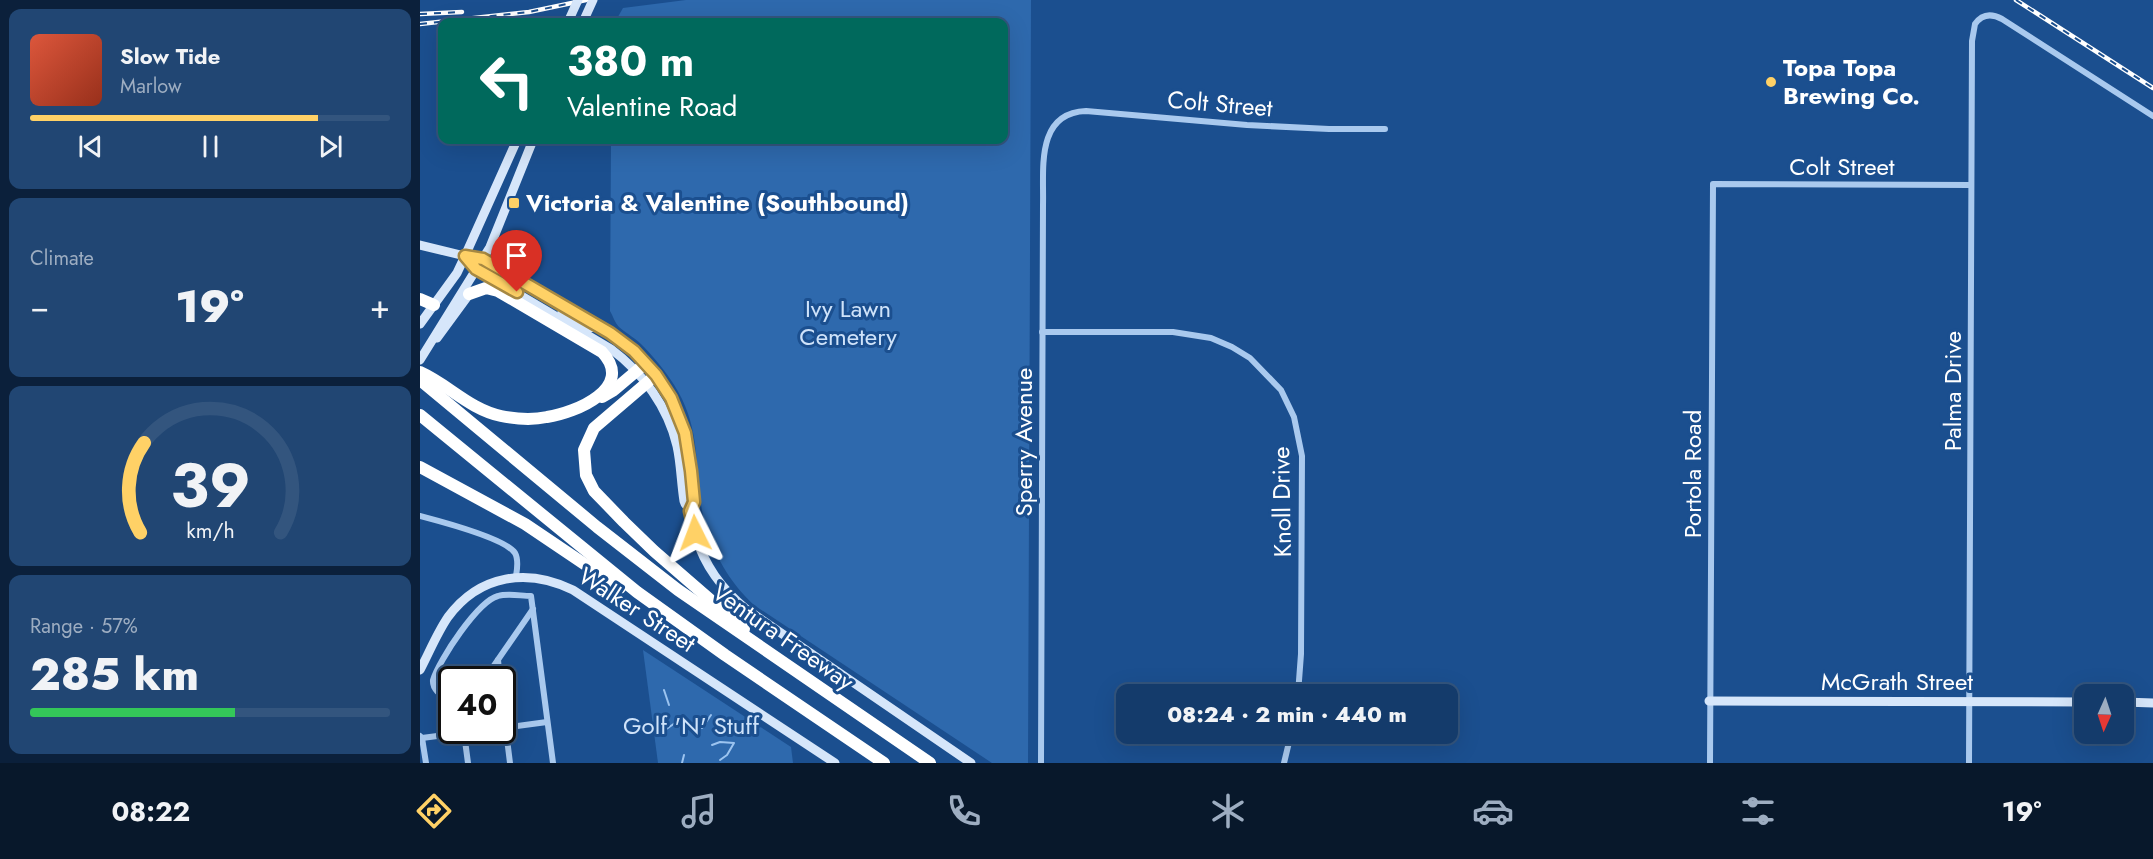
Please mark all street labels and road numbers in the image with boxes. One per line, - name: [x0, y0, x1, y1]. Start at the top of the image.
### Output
- street label: Colt Street: [1166, 81, 1274, 126]
- street label: Colt Street: [1789, 149, 1895, 184]
- street label: Palma Drive: [1935, 331, 1970, 451]
- street label: Sperry Avenue: [1006, 368, 1041, 516]
- street label: Portola Road: [1675, 410, 1710, 538]
- street label: Knoll Drive: [1263, 446, 1300, 558]
- street label: Walker Street: [572, 558, 703, 661]
- street label: Ventura Freeway: [705, 575, 862, 699]
- street label: McGrath Street: [1821, 664, 1973, 699]

